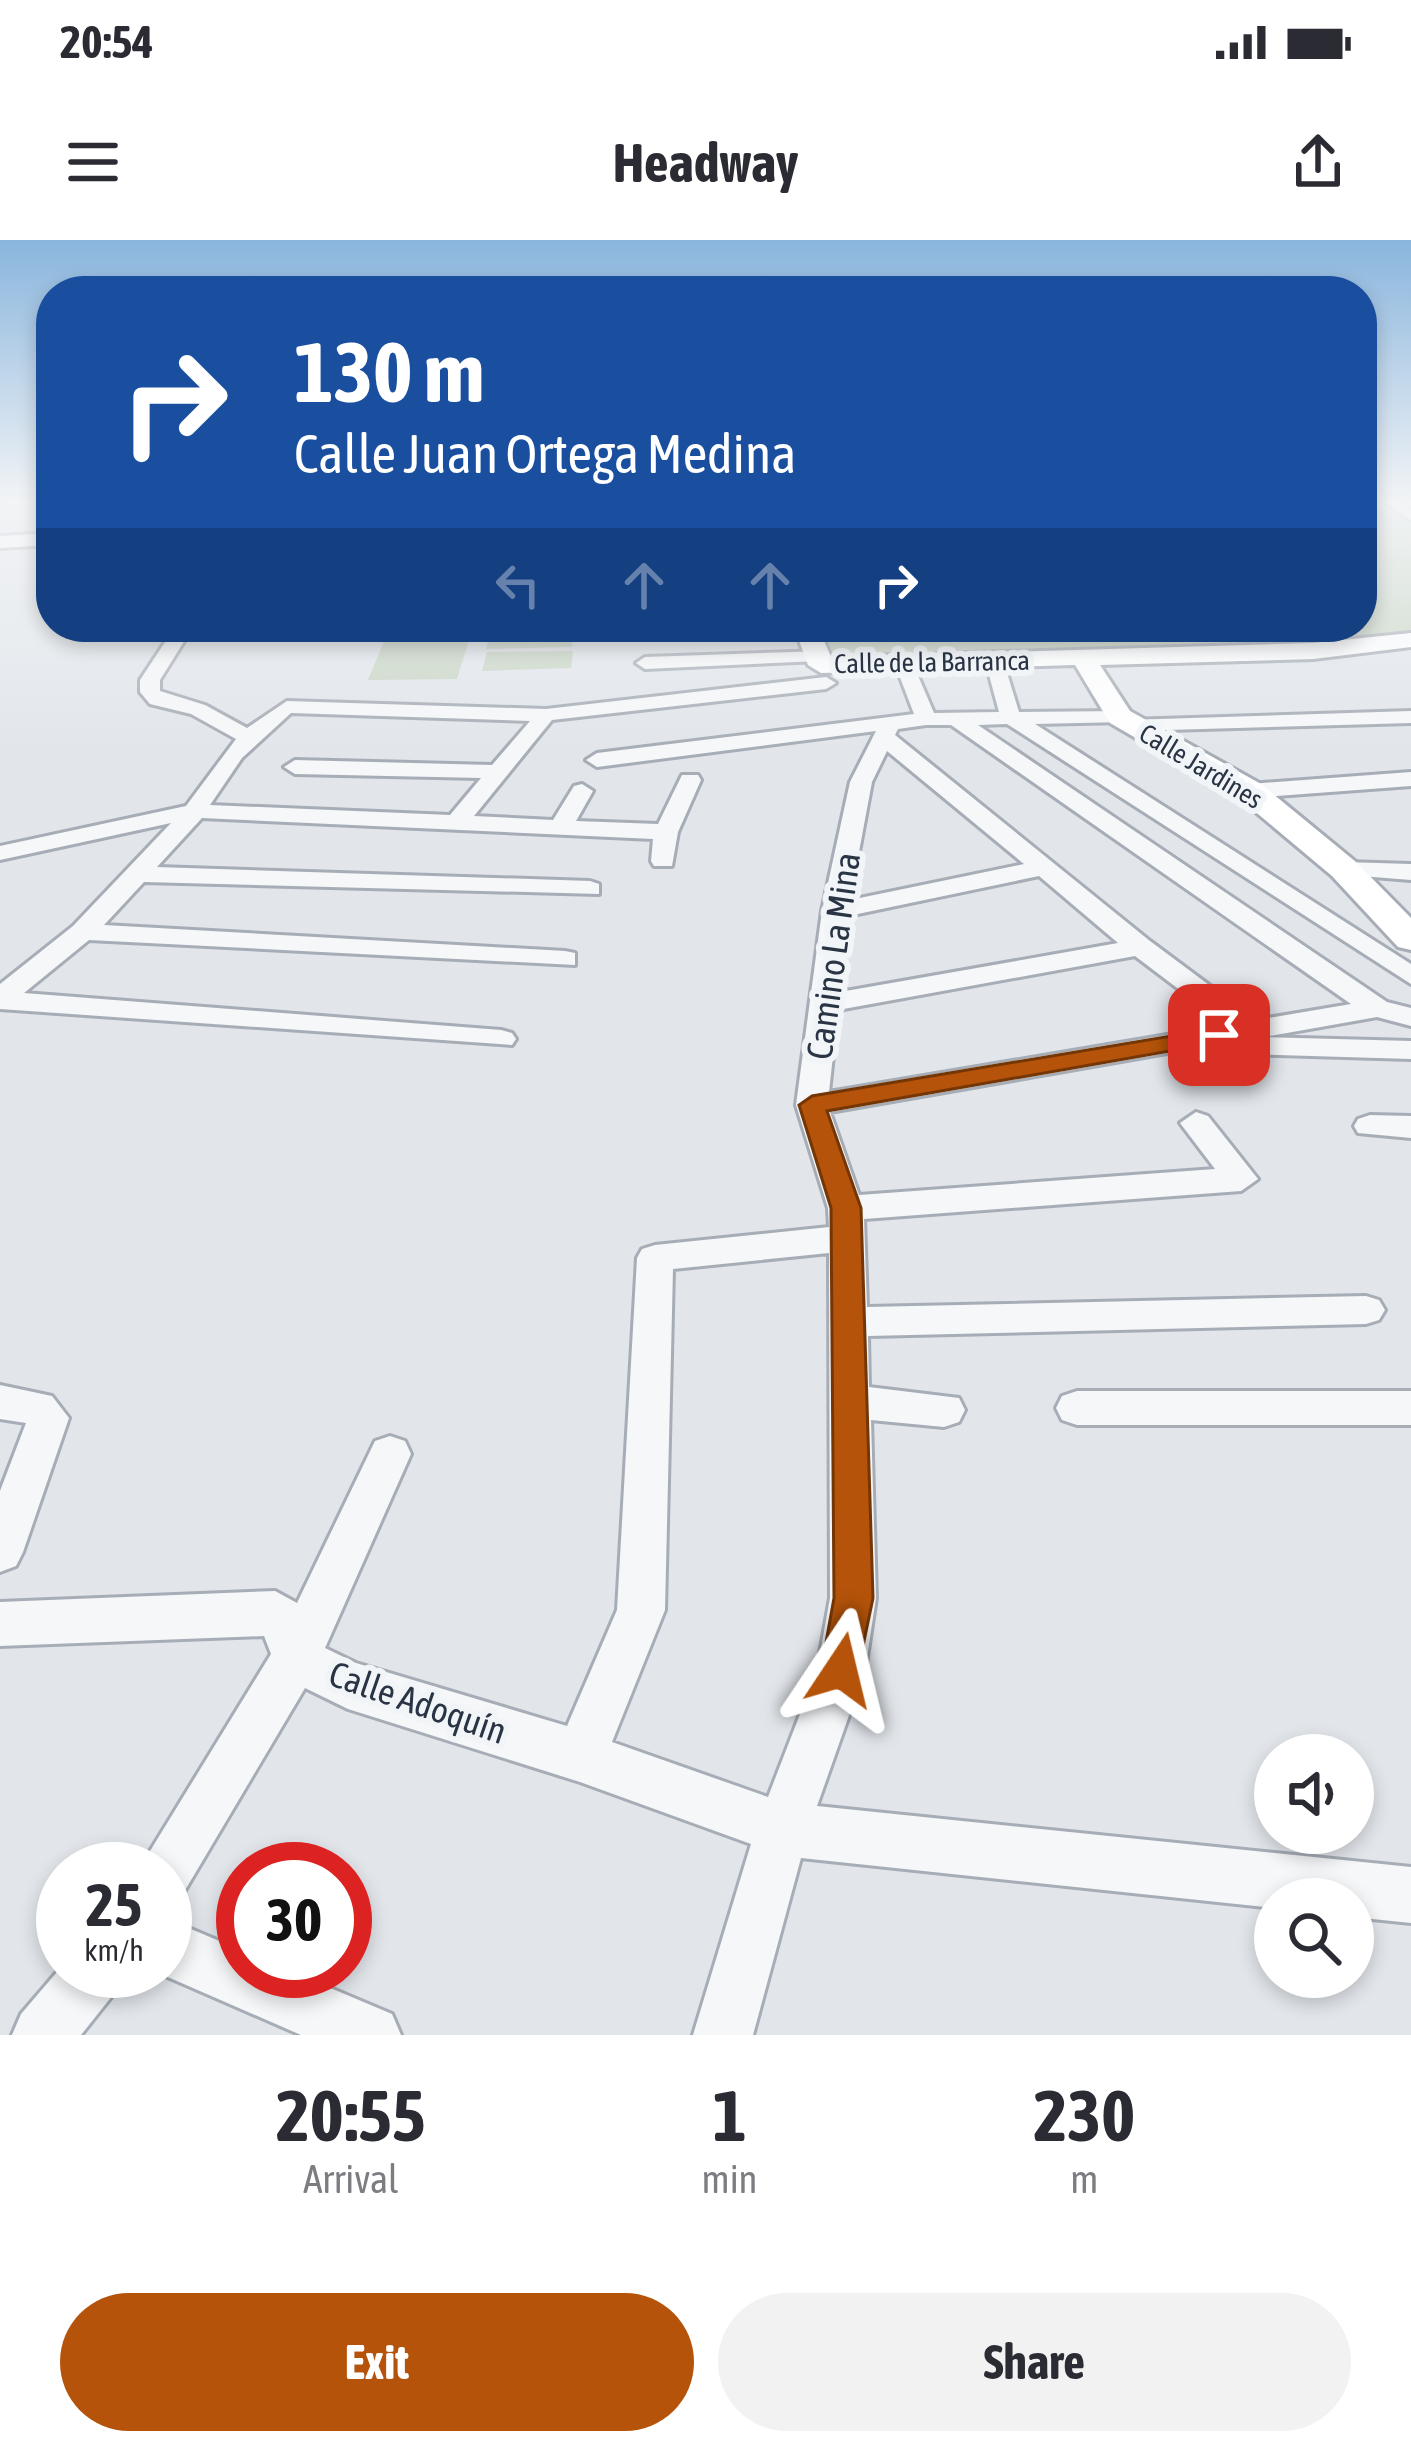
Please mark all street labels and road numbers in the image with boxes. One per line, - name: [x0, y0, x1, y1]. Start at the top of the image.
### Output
- street label: Calle de la Barranca: [834, 645, 1030, 679]
- street label: Calle Jardines: [1134, 717, 1268, 815]
- street label: Camino La Mina: [798, 850, 868, 1062]
- street label: Calle Adoquín: [324, 1652, 512, 1752]

